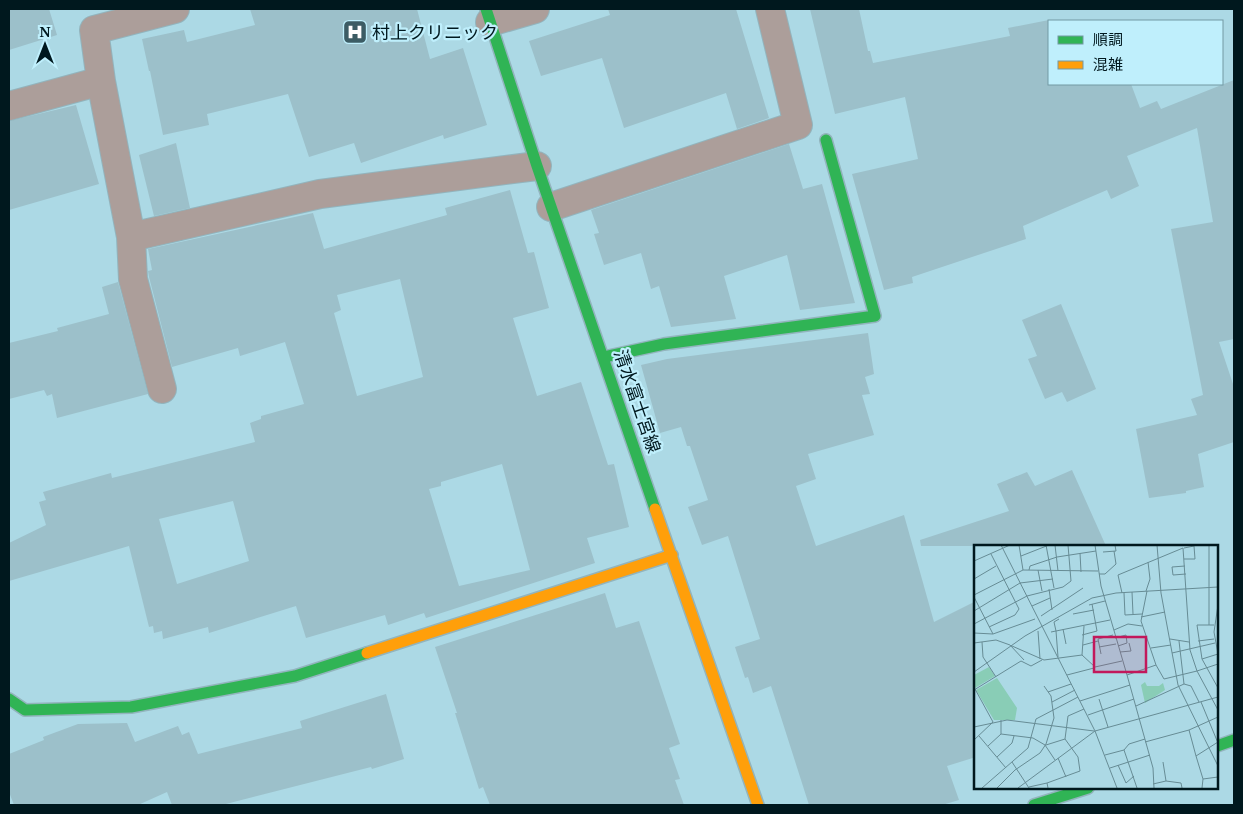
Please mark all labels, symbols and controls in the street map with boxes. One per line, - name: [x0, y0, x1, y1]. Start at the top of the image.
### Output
- hospital icon: 村上クリニック: [342, 19, 368, 45]
- north arrow: [20, 20, 70, 70]
- place label: 村上クリニック: [372, 20, 498, 44]
- legend: [1048, 20, 1223, 85]
- text: N: [39, 22, 51, 41]
- text: 順調: [1093, 29, 1123, 49]
- text: 混雑: [1093, 54, 1123, 74]
- street label: 清水富士宮線: [609, 346, 667, 456]
- inset map: [974, 545, 1218, 789]

